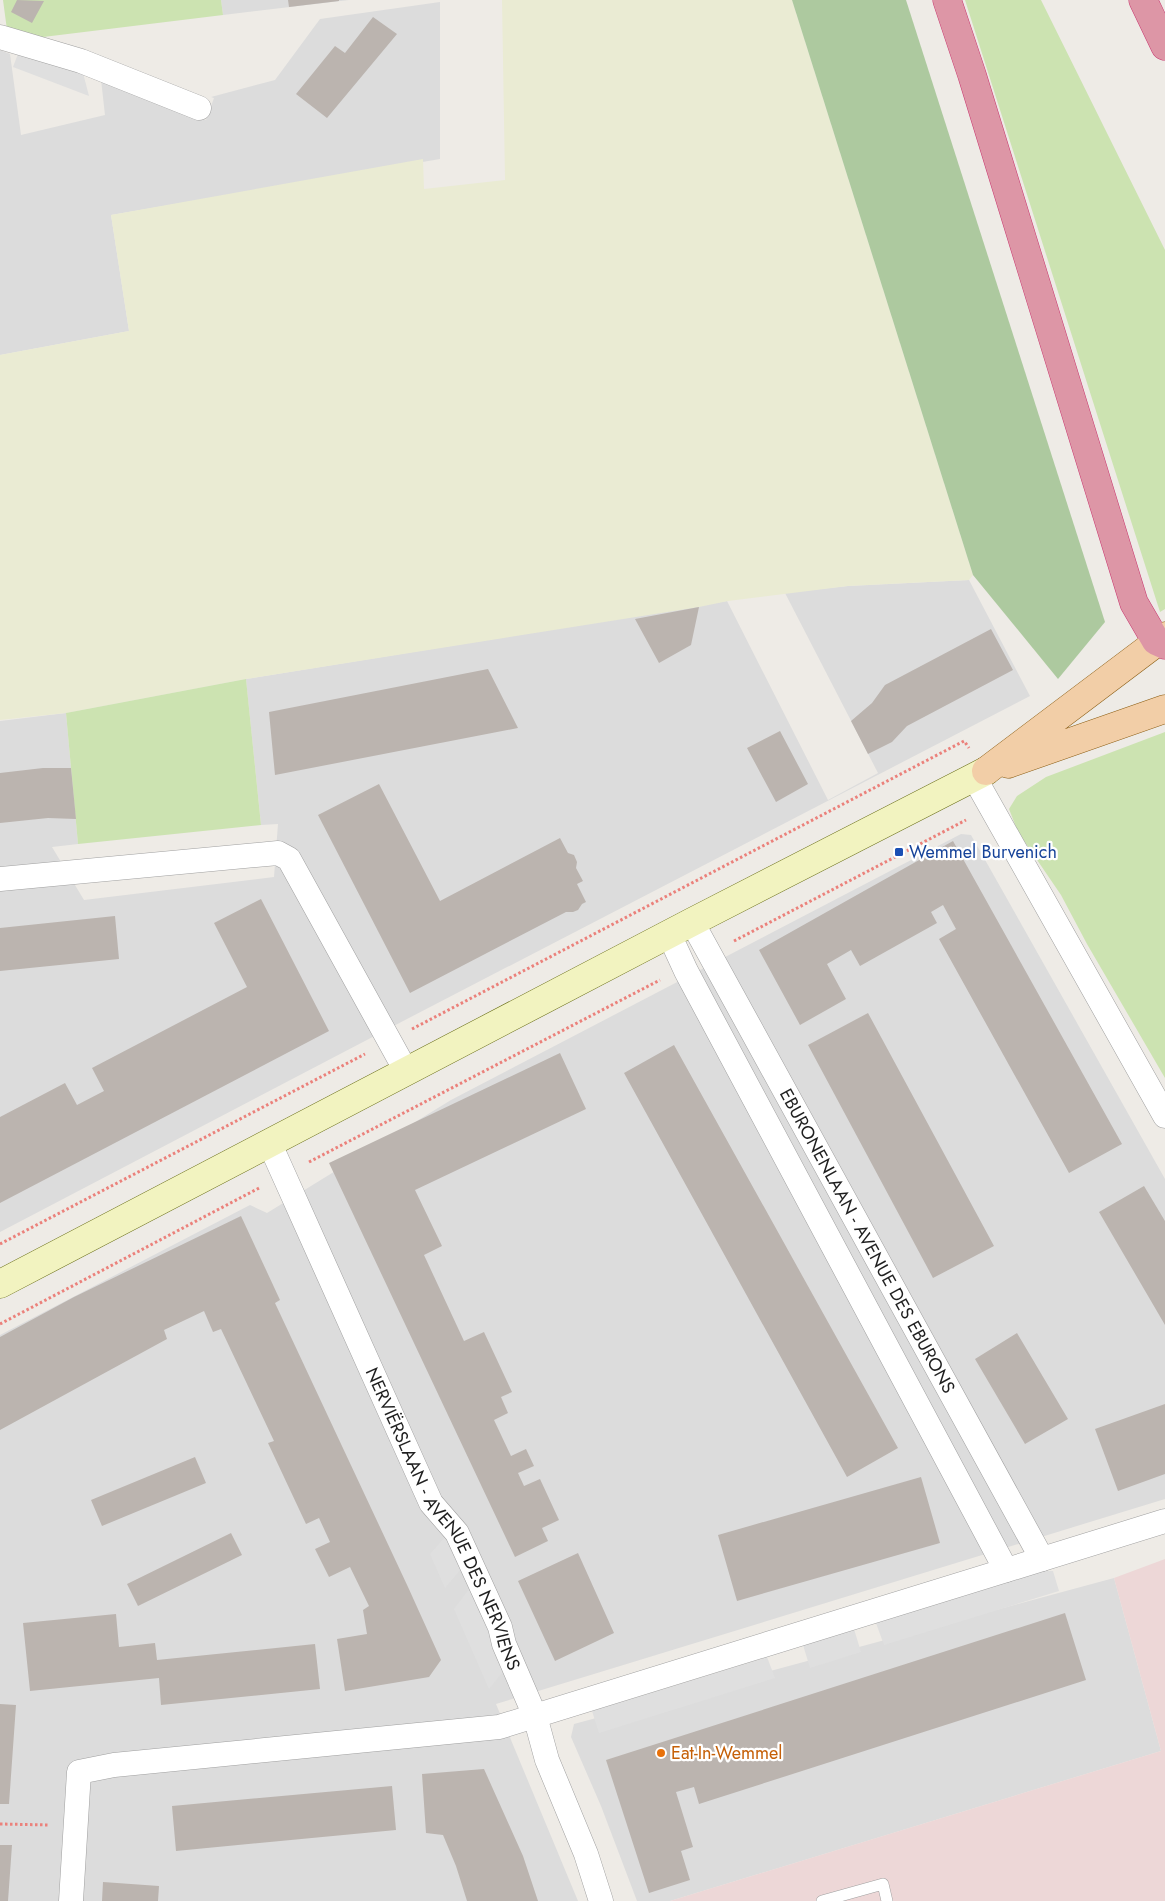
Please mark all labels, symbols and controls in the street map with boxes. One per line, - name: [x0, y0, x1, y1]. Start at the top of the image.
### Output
- place label: Wemmel Burvenich: [909, 839, 1057, 865]
- marker: Wemmel Burvenich: [893, 846, 905, 858]
- street label: EBURONENLAAN - AVENUE DES EBURONS: [773, 1084, 962, 1398]
- street label: NERVIËRSLAAN - AVENUE DES NERVIENS: [359, 1363, 527, 1675]
- place label: Eat-In-Wemmel: [671, 1740, 782, 1766]
- marker: Eat-In-Wemmel: [655, 1747, 667, 1759]

